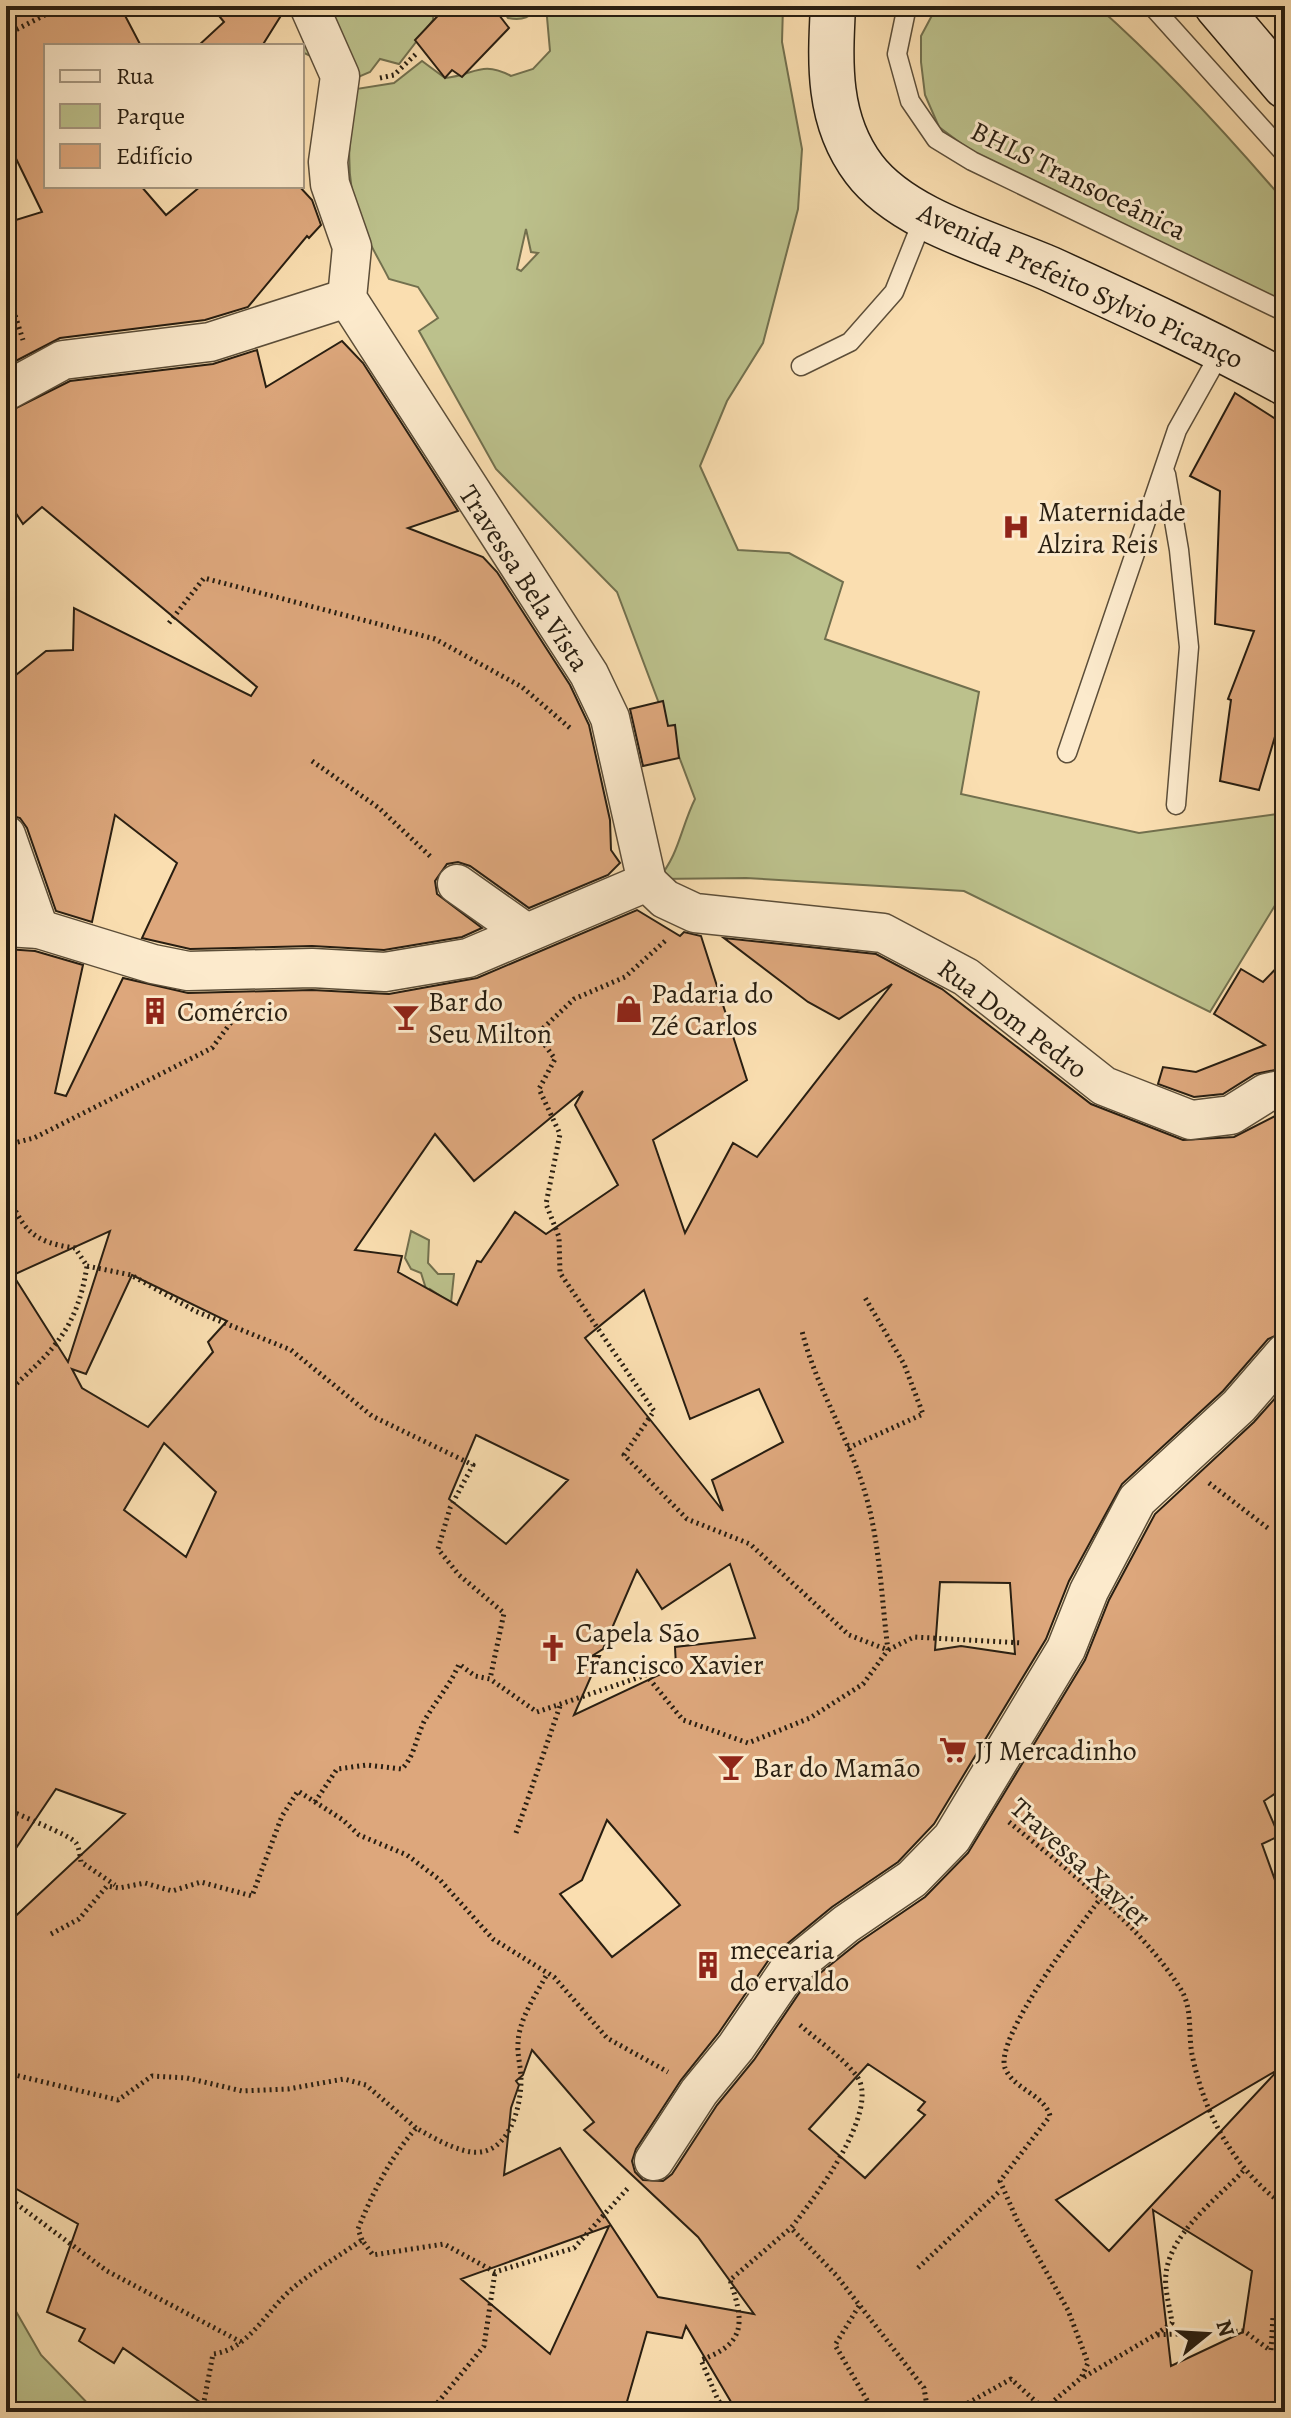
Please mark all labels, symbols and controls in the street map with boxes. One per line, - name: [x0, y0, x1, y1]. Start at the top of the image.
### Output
- legend: [44, 44, 304, 188]
- text: Rua: [116, 60, 155, 92]
- text: Parque: [116, 100, 185, 132]
- street label: BHLS Transoceânica: [964, 112, 1193, 250]
- text: Edifício: [116, 140, 193, 172]
- street label: Avenida Prefeito Sylvio Picanço: [911, 193, 1250, 378]
- street label: Travessa Bela Vista: [450, 478, 599, 679]
- place label: Maternidade Alzira Reis: [1037, 493, 1186, 563]
- hospital icon: Maternidade Alzira Reis: [1001, 512, 1031, 542]
- street label: Rua Dom Pedro: [930, 950, 1095, 1088]
- place label: Padaria do Zé Carlos: [651, 975, 773, 1045]
- place label: Bar do Seu Milton: [428, 983, 552, 1053]
- place label: Comércio: [177, 993, 288, 1031]
- shop icon: Padaria do Zé Carlos: [614, 994, 644, 1024]
- building icon: Comércio: [140, 996, 170, 1026]
- bar icon: Bar do Seu Milton: [391, 1002, 421, 1032]
- place label: Capela São Francisco Xavier: [575, 1614, 764, 1684]
- church icon: Capela São Francisco Xavier: [538, 1633, 568, 1663]
- place label: JJ Mercadinho: [975, 1732, 1137, 1770]
- supermarket icon: JJ Mercadinho: [938, 1735, 968, 1765]
- place label: Bar do Mamão: [753, 1749, 920, 1787]
- bar icon: Bar do Mamão: [716, 1752, 746, 1782]
- street label: Travessa Xavier: [1002, 1789, 1159, 1936]
- place label: mecearia do ervaldo: [730, 1931, 849, 2001]
- building icon: mecearia do ervaldo: [693, 1950, 723, 1980]
- north arrow: [1167, 2294, 1247, 2374]
- text: N: [1208, 2316, 1242, 2340]

